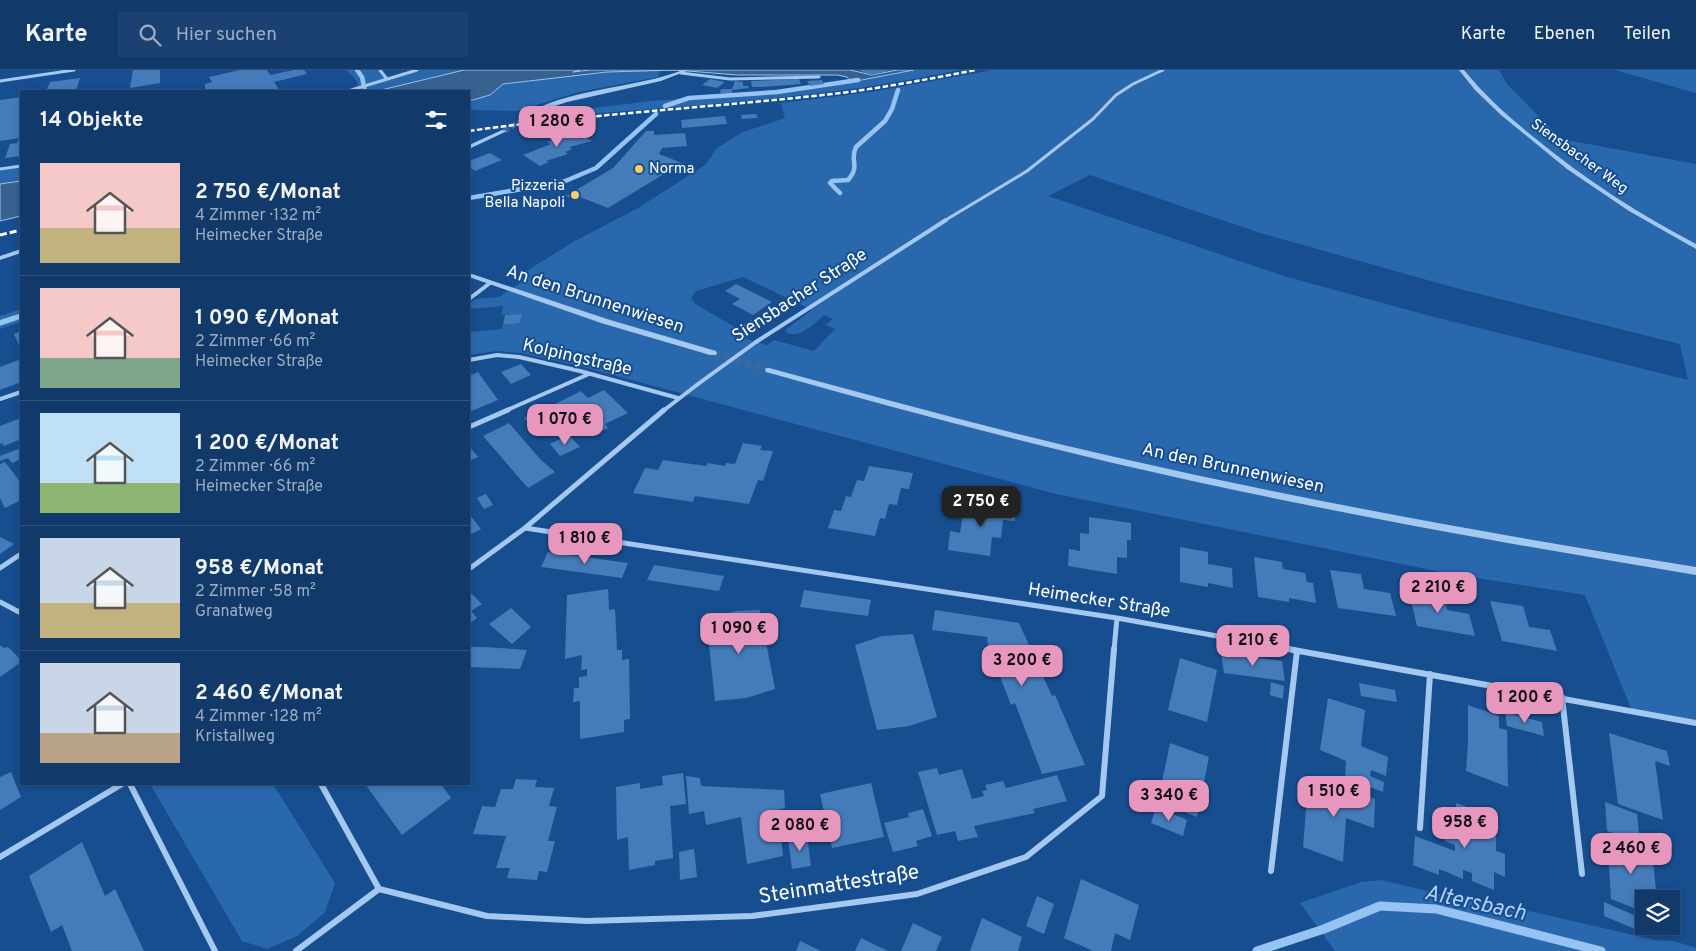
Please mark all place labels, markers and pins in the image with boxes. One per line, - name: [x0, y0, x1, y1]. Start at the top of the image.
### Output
- pin: 1 280 €: [511, 106, 603, 148]
- place label: Norma: [649, 160, 694, 179]
- marker: Norma: [633, 163, 645, 175]
- place label: Pizzeria Bella Napoli: [485, 177, 565, 213]
- marker: Pizzeria Bella Napoli: [569, 189, 581, 201]
- pin: 1 070 €: [519, 404, 611, 446]
- pin: 2 750 €: [935, 486, 1027, 528]
- pin: 1 810 €: [539, 522, 631, 565]
- pin: 2 210 €: [1392, 572, 1484, 614]
- pin: 1 090 €: [693, 612, 785, 655]
- pin: 1 210 €: [1207, 624, 1299, 667]
- pin: 3 200 €: [976, 644, 1068, 687]
- pin: 1 200 €: [1479, 682, 1571, 724]
- pin: 1 510 €: [1288, 776, 1380, 818]
- pin: 3 340 €: [1123, 780, 1215, 822]
- pin: 958 €: [1430, 806, 1500, 849]
- pin: 2 080 €: [754, 810, 846, 852]
- pin: 2 460 €: [1585, 832, 1677, 875]

